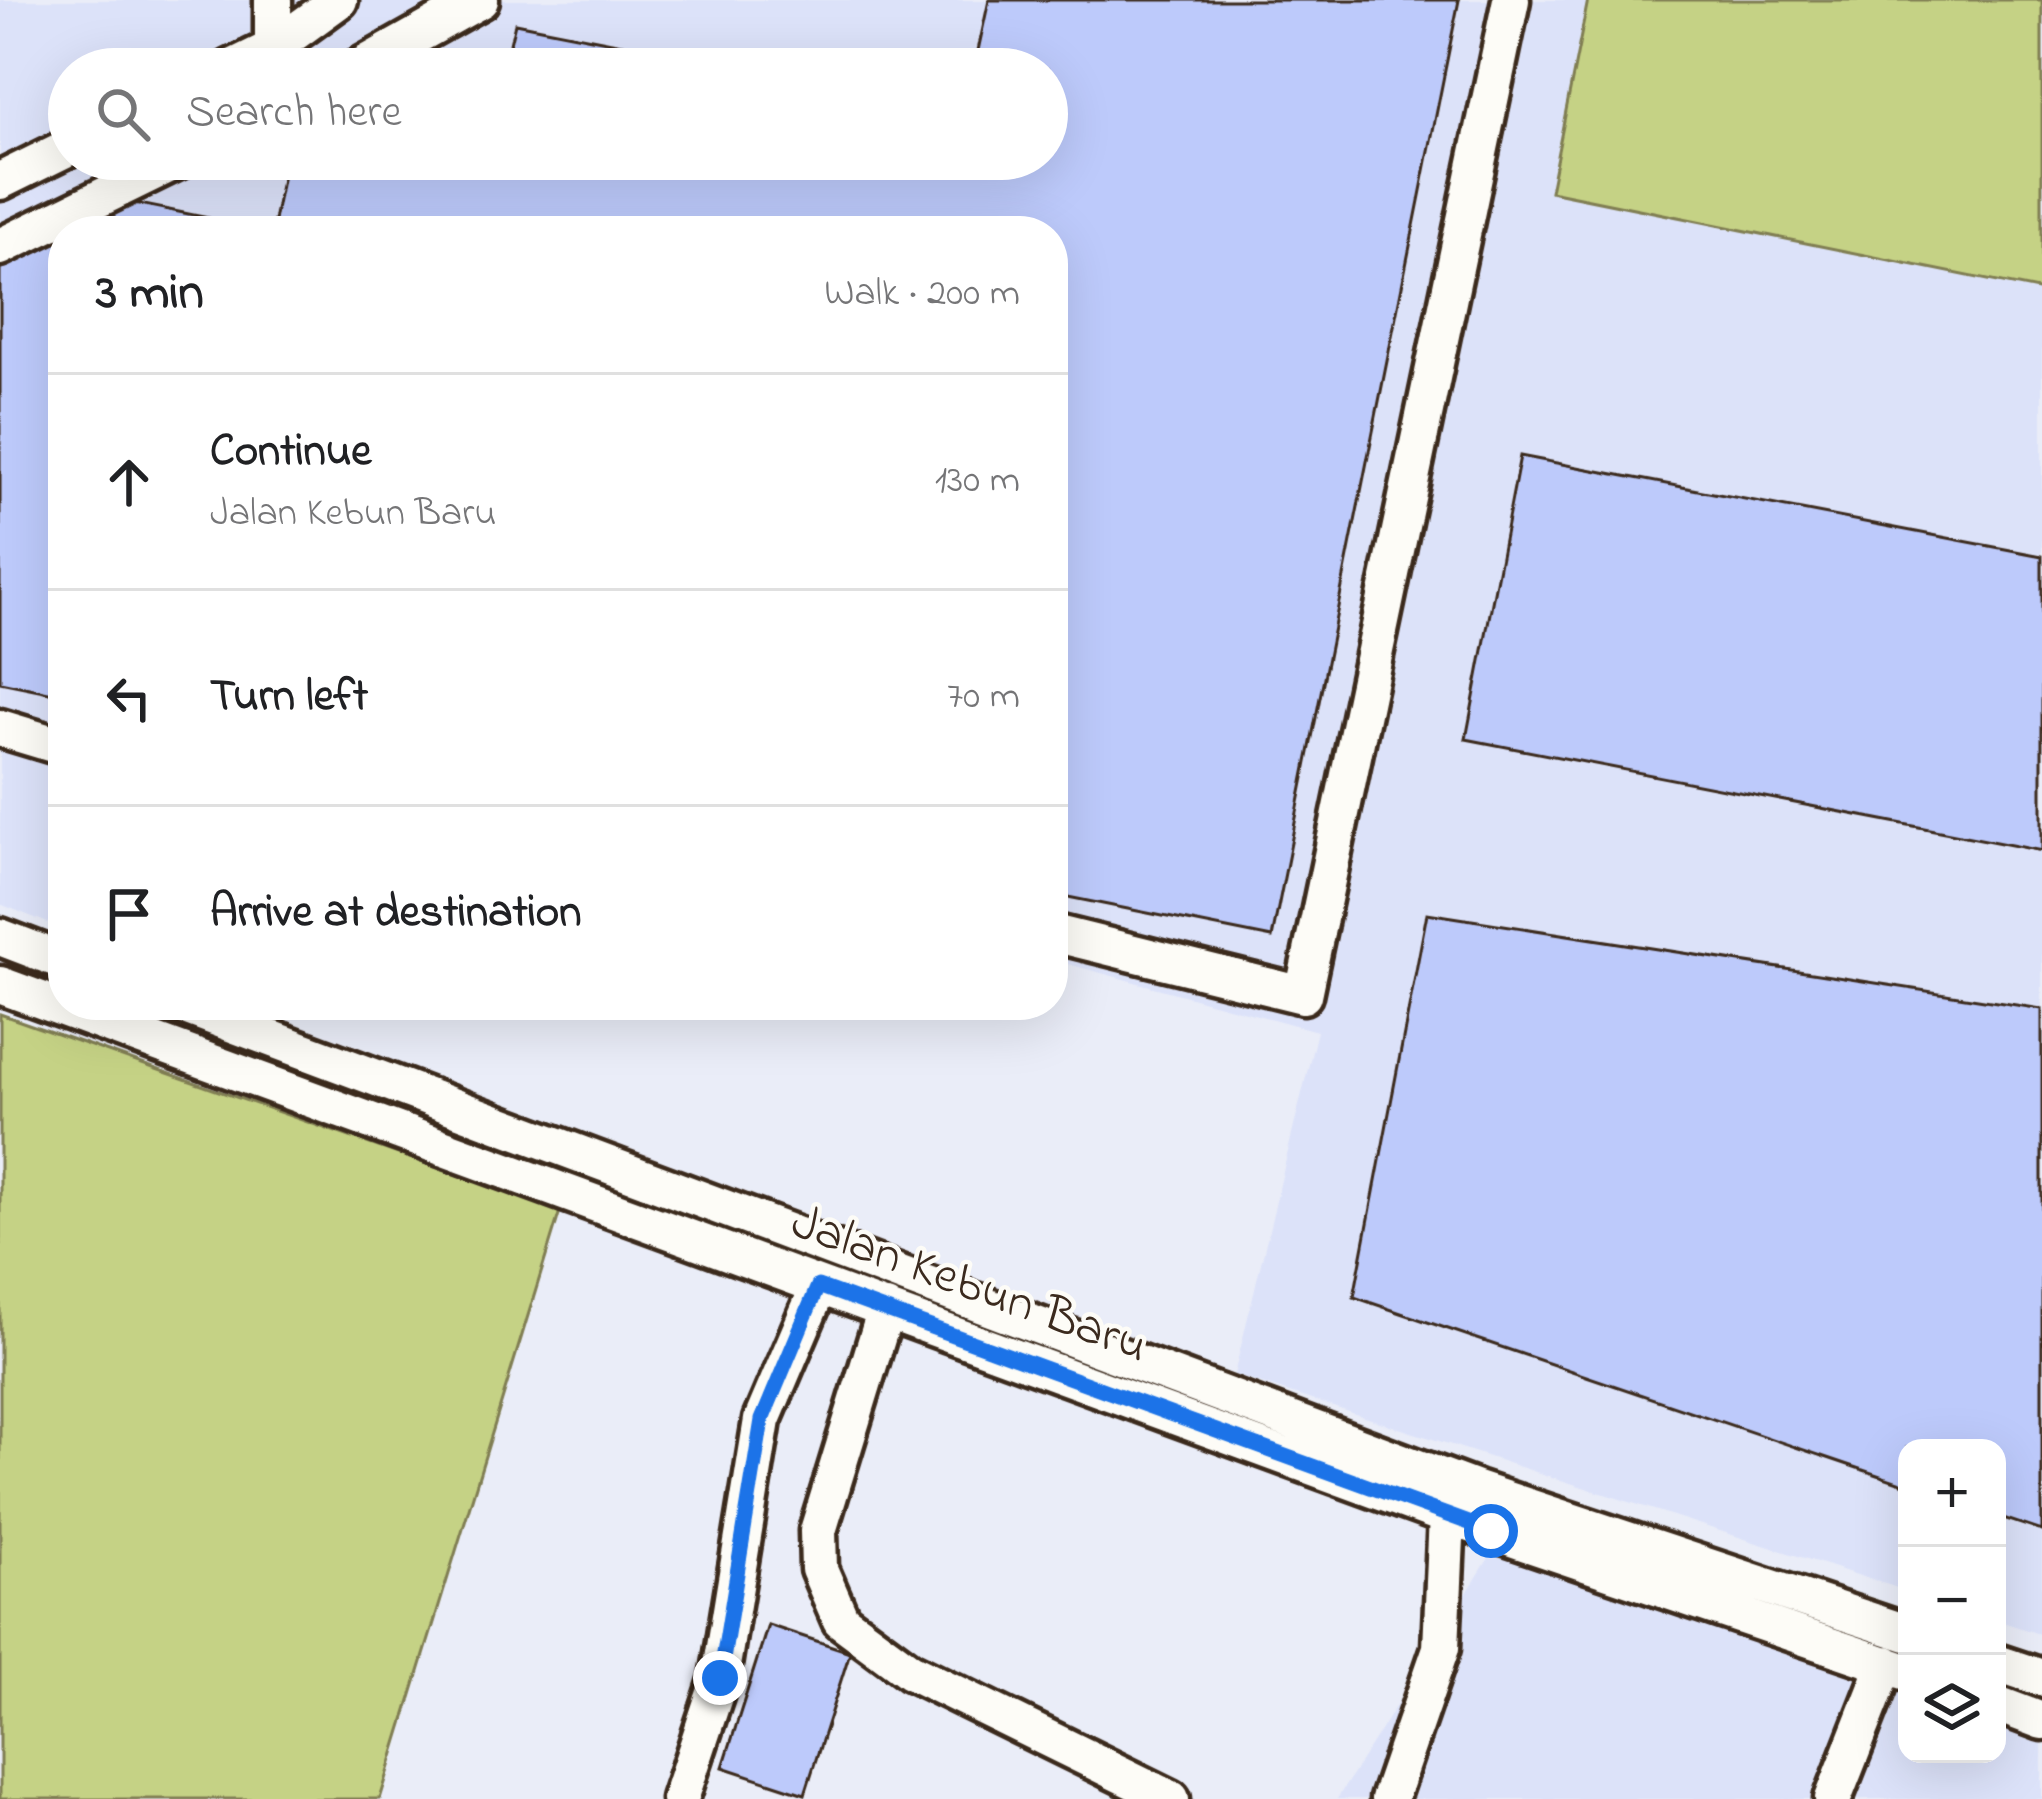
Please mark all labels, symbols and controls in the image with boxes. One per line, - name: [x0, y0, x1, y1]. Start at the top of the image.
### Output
- search box: [48, 48, 1068, 180]
- icon: search: [90, 81, 156, 147]
- text: Search here: [186, 81, 402, 147]
- text: 3 min: [96, 257, 204, 332]
- text: Walk · 200 m: [824, 266, 1020, 323]
- text: Continue: [210, 420, 371, 486]
- icon: ahead: [96, 449, 162, 515]
- text: 130 m: [935, 453, 1020, 510]
- text: Jalan Kebun Baru: [210, 486, 496, 543]
- icon: left: [96, 665, 162, 731]
- text: Turn left: [210, 665, 368, 731]
- text: 70 m: [947, 669, 1020, 726]
- icon: arrive: [96, 881, 162, 947]
- text: Arrive at destination: [210, 881, 581, 947]
- street label: Jalan Kebun Baru: [780, 1187, 1158, 1385]
- map controls: [1898, 1439, 2006, 1763]
- button: +: [1898, 1439, 2006, 1547]
- route start: [1464, 1504, 1518, 1558]
- button: −: [1898, 1547, 2006, 1655]
- route end: [693, 1651, 747, 1705]
- button: layers: [1898, 1655, 2006, 1763]

